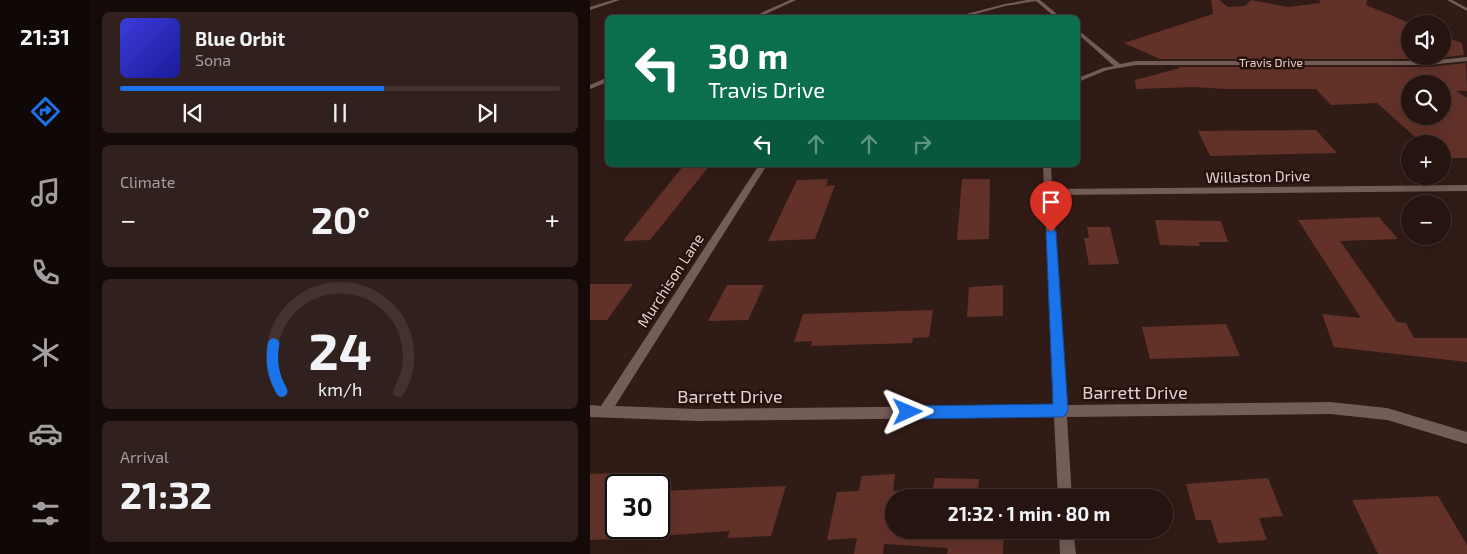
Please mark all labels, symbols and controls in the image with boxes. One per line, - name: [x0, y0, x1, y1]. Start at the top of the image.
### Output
- map controls: [1401, 15, 1451, 245]
- button: sound: [1401, 15, 1451, 65]
- text: 21:31: [20, 23, 70, 49]
- text: Blue Orbit: [195, 27, 285, 50]
- text: 30 m: [708, 34, 788, 76]
- icon: left: [625, 35, 690, 100]
- text: Sona: [195, 50, 231, 69]
- street label: Travis Drive: [1239, 55, 1303, 69]
- button: search: [1401, 75, 1451, 125]
- text: Travis Drive: [708, 76, 825, 102]
- icon: directions: [28, 94, 63, 129]
- icon: previous: [179, 99, 207, 127]
- icon: pause: [326, 99, 354, 127]
- icon: next: [473, 99, 501, 127]
- icon: left: [749, 130, 777, 158]
- icon: ahead: [802, 130, 830, 158]
- icon: ahead: [855, 130, 883, 158]
- icon: right: [908, 130, 936, 158]
- button: +: [1401, 135, 1451, 185]
- street label: Willaston Drive: [1206, 166, 1310, 186]
- text: Climate: [120, 172, 175, 191]
- icon: music: [28, 175, 63, 210]
- pin: [1030, 181, 1072, 232]
- icon: arrive: [1037, 188, 1065, 216]
- button: −: [1401, 195, 1451, 245]
- text: 20°: [311, 196, 370, 242]
- text: −: [120, 202, 136, 236]
- text: +: [545, 202, 560, 236]
- street label: Murchison Lane: [633, 230, 707, 330]
- icon: phone: [28, 255, 63, 290]
- text: 24: [308, 318, 372, 380]
- icon: climate: [28, 335, 63, 370]
- text: km/h: [318, 378, 362, 400]
- street label: Barrett Drive: [1082, 381, 1188, 403]
- street label: Barrett Drive: [677, 385, 783, 407]
- position arrow: [881, 385, 933, 437]
- icon: car: [28, 416, 63, 451]
- text: Arrival: [120, 447, 169, 466]
- text: 21:32: [120, 471, 212, 517]
- speed limit sign: 30: [605, 474, 670, 539]
- icon: filters: [28, 496, 63, 531]
- text: 21:32 · 1 min · 80 m: [948, 502, 1110, 525]

